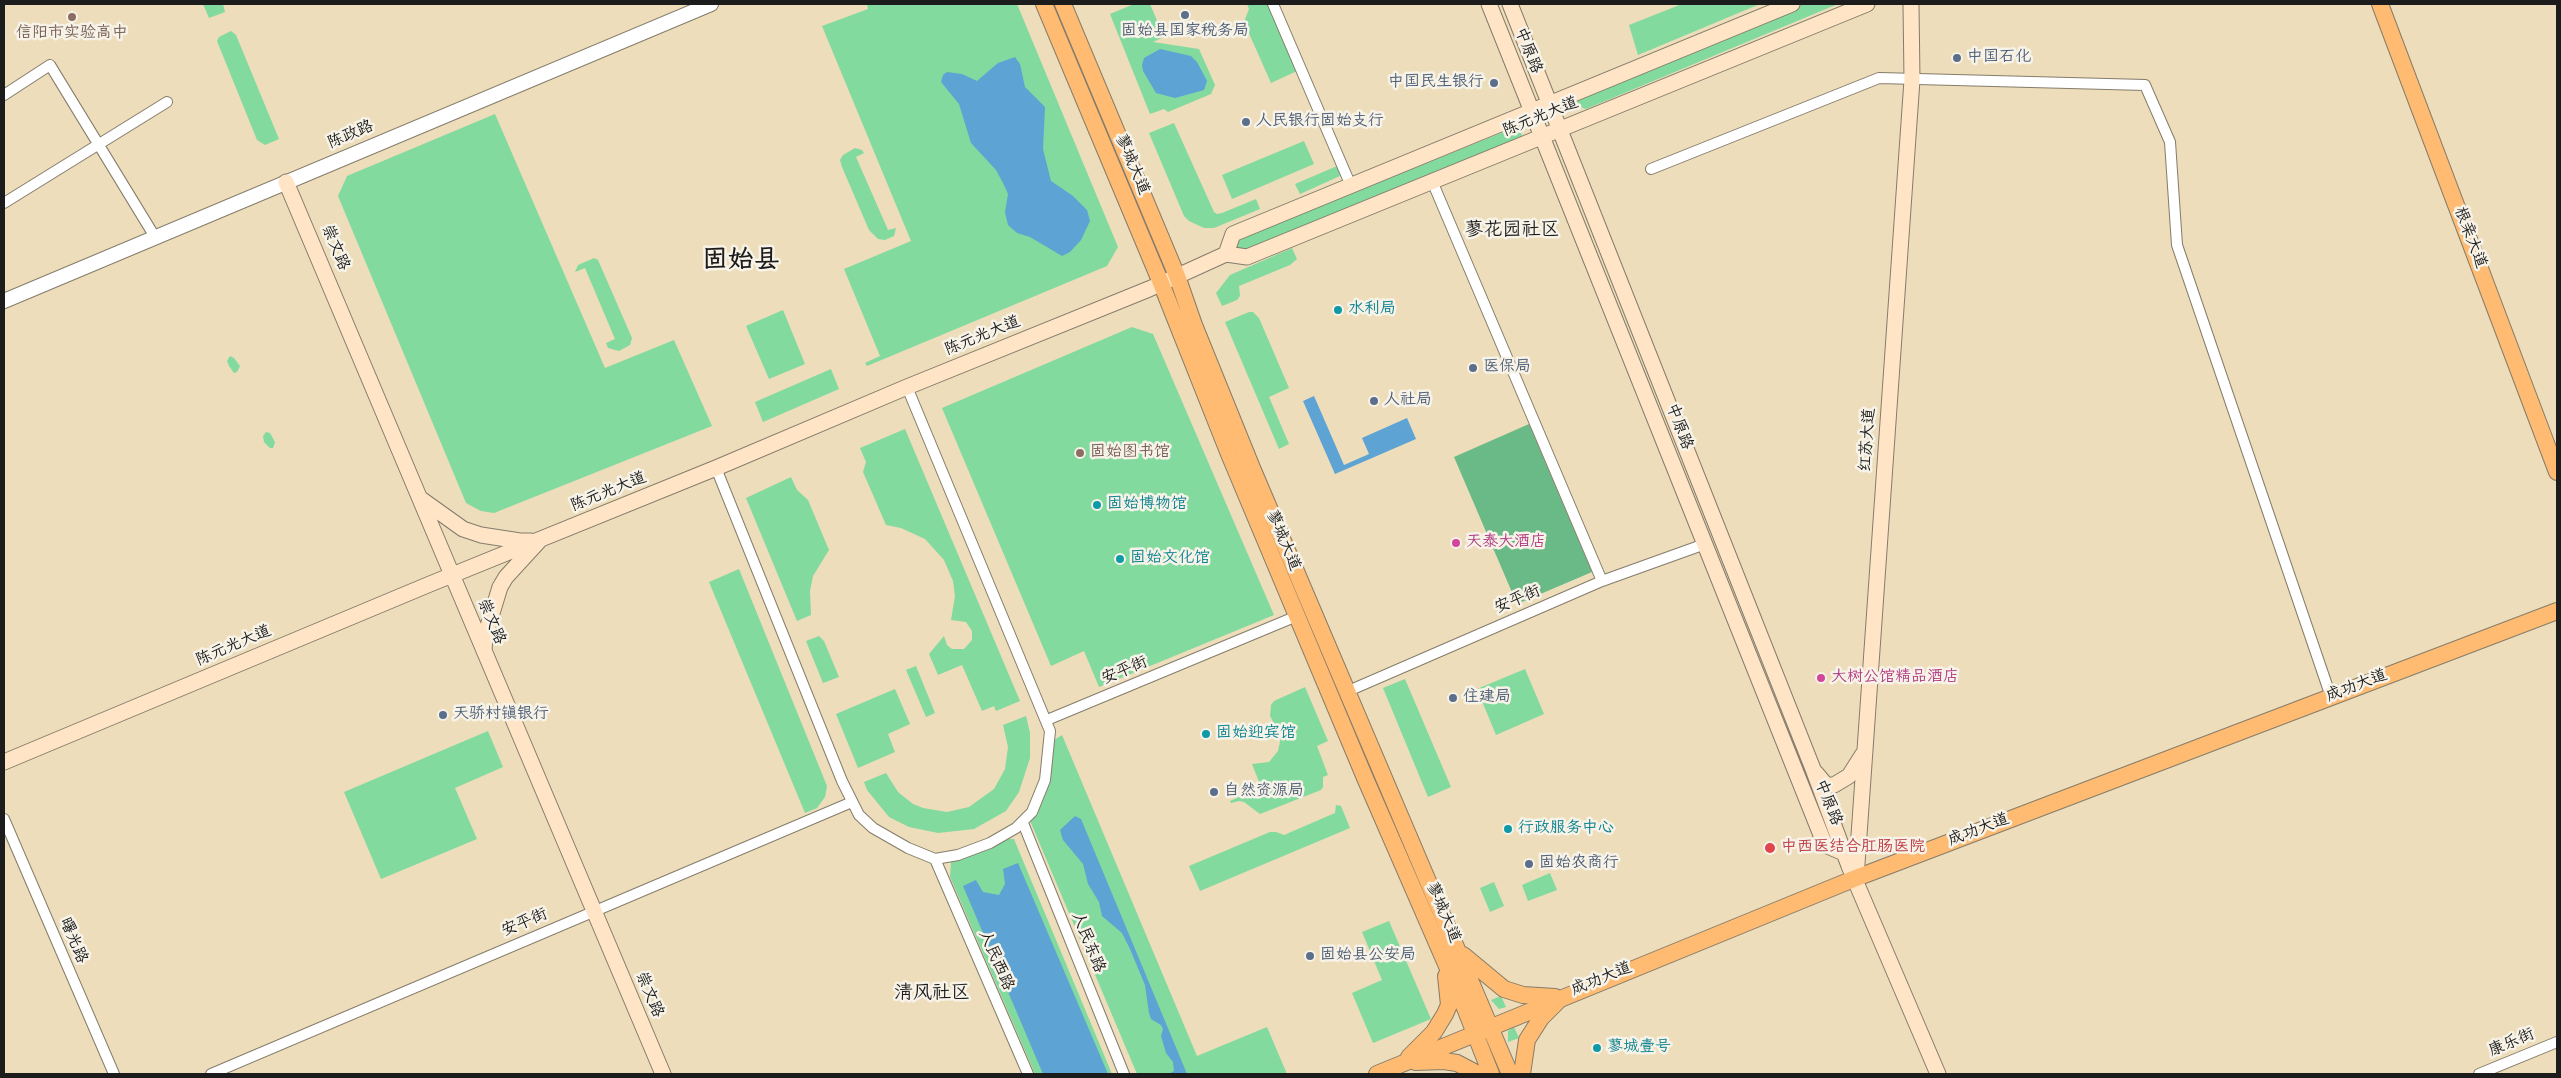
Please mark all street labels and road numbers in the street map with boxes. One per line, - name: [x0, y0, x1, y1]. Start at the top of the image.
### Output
- street label: 中原路: [1509, 25, 1545, 77]
- street label: 陈元光大道: [1500, 94, 1582, 142]
- street label: 陈政路: [325, 118, 377, 154]
- street label: 蓼城大道: [1110, 132, 1152, 198]
- street label: 根亲大道: [2449, 205, 2489, 271]
- street label: 崇文路: [316, 222, 352, 274]
- street label: 陈元光大道: [942, 313, 1024, 361]
- street label: 中原路: [1660, 401, 1696, 453]
- street label: 红苏大道: [1857, 407, 1881, 473]
- street label: 陈元光大道: [568, 469, 650, 517]
- street label: 蓼城大道: [1261, 508, 1303, 574]
- street label: 安平街: [1492, 583, 1544, 619]
- street label: 崇文路: [472, 596, 508, 648]
- street label: 陈元光大道: [193, 623, 275, 671]
- street label: 安平街: [1099, 654, 1151, 690]
- street label: 成功大道: [2324, 667, 2390, 707]
- street label: 中原路: [1809, 777, 1845, 829]
- street label: 成功大道: [1946, 811, 2012, 851]
- street label: 蓼城大道: [1421, 880, 1463, 946]
- street label: 安平街: [499, 906, 551, 942]
- street label: 人民东路: [1066, 910, 1108, 976]
- street label: 曙光路: [54, 915, 90, 967]
- street label: 人民西路: [973, 928, 1017, 994]
- street label: 成功大道: [1569, 959, 1635, 1001]
- street label: 崇文路: [630, 969, 666, 1021]
- street label: 康乐街: [2486, 1026, 2538, 1062]

